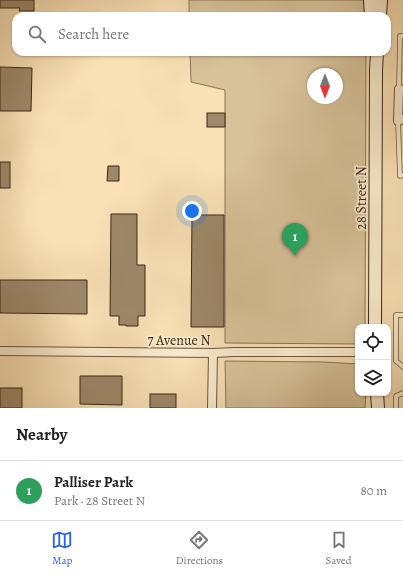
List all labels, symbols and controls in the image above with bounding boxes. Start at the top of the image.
search box [12,12,391,56]
icon: search [26,23,48,45]
text: Search here [58,24,129,44]
north arrow [307,68,343,104]
street label: 28 Street N [352,166,371,230]
your location [182,201,202,221]
pin: 1 [282,223,308,256]
map controls [355,324,391,396]
button: locate [355,324,391,360]
street label: 7 Avenue N [147,331,211,350]
button: layers [355,360,391,396]
text: Nearby [16,423,67,446]
text: Palliser Park [54,472,133,492]
text: 1 [27,482,31,499]
text: 80 m [360,482,387,499]
text: Park · 28 Street N [54,492,145,509]
tab: Map [51,529,73,568]
tab: Directions [176,529,223,568]
tab: Saved [326,529,352,568]

